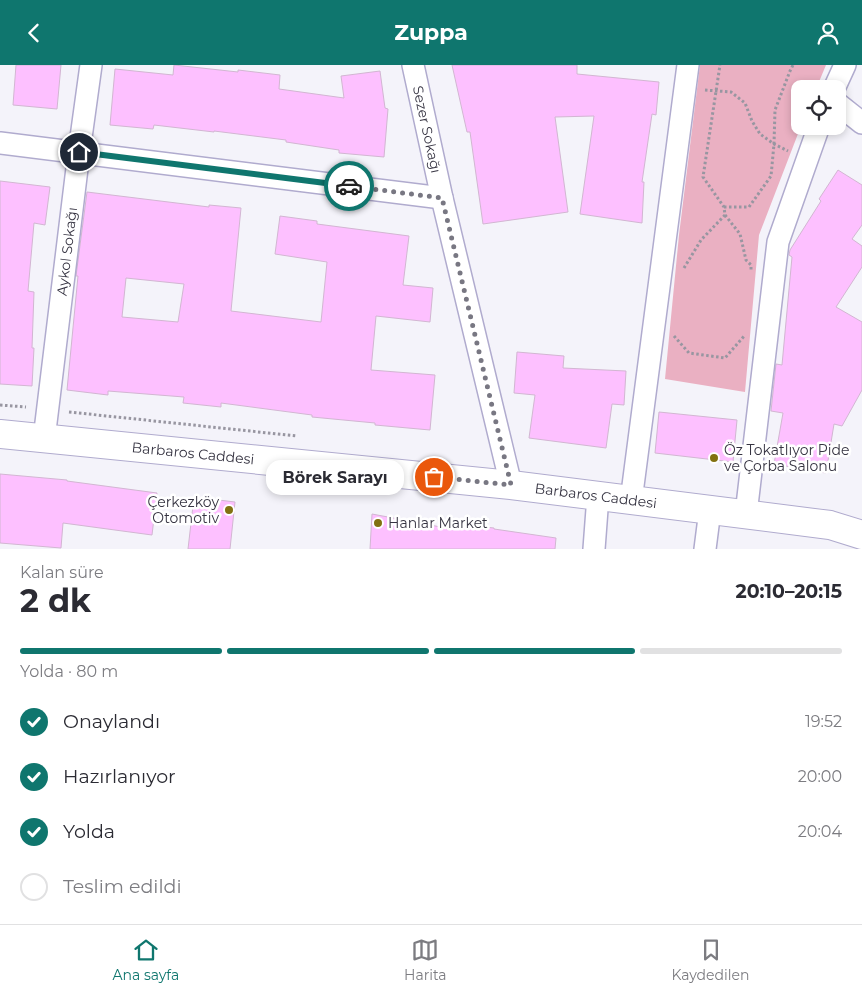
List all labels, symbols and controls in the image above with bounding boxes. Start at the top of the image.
icon: back [20,19,48,47]
text: Zuppa [394,19,468,46]
icon: person [814,19,842,47]
map controls [791,80,846,135]
button: locate [791,80,846,135]
street label: Sezer Sokağı [409,84,445,175]
pin [58,131,100,173]
icon: home [65,138,93,166]
courier [324,161,374,211]
icon: car [335,172,363,200]
street label: Aykol Sokağı [53,206,81,297]
street label: Barbaros Caddesi [131,438,255,468]
place label: Öz Tokatlıyor Pide ve Çorba Salonu [724,441,849,475]
marker: Öz Tokatlıyor Pide ve Çorba Salonu [708,452,720,464]
pin [413,456,455,498]
callout: Börek Sarayı [266,459,404,495]
icon: bag [420,463,448,491]
text: Börek Sarayı [282,468,388,487]
street label: Barbaros Caddesi [534,479,658,512]
place label: Çerkezköy Otomotiv [148,493,219,527]
marker: Çerkezköy Otomotiv [223,504,235,516]
place label: Hanlar Market [388,514,488,532]
marker: Hanlar Market [372,517,384,529]
text: Kalan süre [20,563,104,582]
text: 20:10–20:15 [735,580,842,603]
text: 2 dk [20,581,91,620]
text: Yolda · 80 m [20,662,118,681]
icon: check [20,708,48,736]
text: Onaylandı [63,710,160,733]
text: 19:52 [805,712,842,731]
icon: check [20,763,48,791]
text: Hazırlanıyor [63,765,176,788]
text: 20:00 [798,767,842,786]
icon: check [20,818,48,846]
text: Yolda [63,820,115,843]
text: 20:04 [798,822,842,841]
text: Teslim edildi [63,875,182,898]
tab: Ana sayfa [112,936,179,984]
tab: Harita [404,936,447,984]
tab: Kaydedilen [671,936,750,984]

